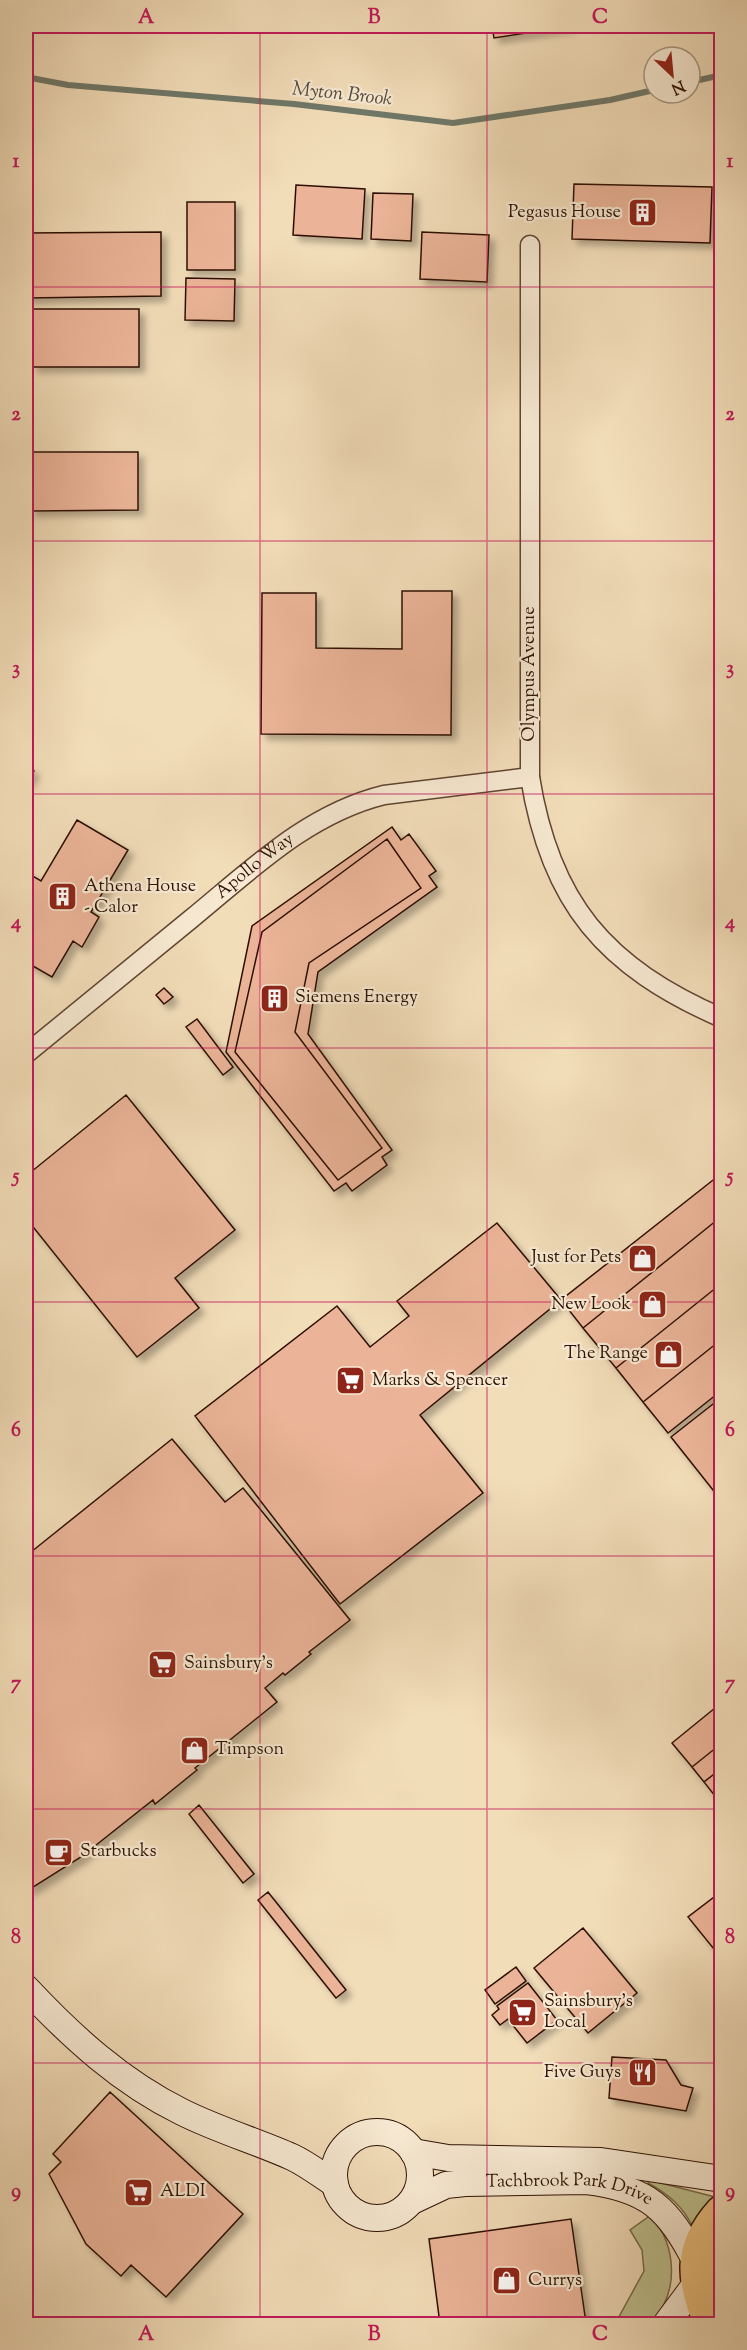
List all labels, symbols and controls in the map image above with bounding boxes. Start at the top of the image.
text: A [138,4,155,33]
text: B [368,4,381,33]
text: C [592,4,608,33]
north arrow [642,45,702,105]
text: N [666,73,688,99]
water label: Myton Brook [290,75,394,115]
text: 1 [13,148,20,177]
text: 1 [727,148,734,177]
building icon: Pegasus House [626,197,658,229]
place label: Pegasus House [508,200,621,226]
text: 2 [11,401,21,430]
text: 2 [725,401,735,430]
street label: Olympus Avenue [517,606,543,742]
text: 3 [12,655,20,684]
text: 3 [726,655,734,684]
street label: Apollo Way [210,827,300,906]
place label: Athena House - Calor [84,874,196,921]
building icon: Athena House - Calor [47,881,79,913]
text: 4 [10,909,21,938]
text: 4 [724,909,735,938]
building icon: Siemens Energy [258,982,290,1014]
place label: Siemens Energy [295,985,418,1011]
text: 5 [11,1163,20,1192]
text: 5 [725,1163,734,1192]
shop icon: Just for Pets [626,1242,658,1274]
place label: Just for Pets [530,1245,621,1271]
shop icon: New Look [636,1289,668,1321]
place label: New Look [551,1292,631,1318]
shop icon: The Range [653,1338,685,1370]
place label: The Range [564,1341,648,1367]
supermarket icon: Marks & Spencer [335,1365,367,1397]
place label: Marks & Spencer [372,1368,508,1394]
text: 6 [11,1417,21,1446]
text: 6 [725,1417,735,1446]
supermarket icon: Sainsbury's [147,1648,179,1680]
place label: Sainsbury's [184,1651,273,1677]
text: 7 [11,1670,22,1699]
text: 7 [725,1670,736,1699]
shop icon: Timpson [178,1734,210,1766]
place label: Timpson [215,1737,284,1763]
cafe icon: Starbucks [43,1836,75,1868]
place label: Starbucks [80,1839,157,1865]
text: 8 [11,1924,21,1953]
text: 8 [725,1924,735,1953]
place label: Sainsbury's Local [544,1989,633,2036]
supermarket icon: Sainsbury's Local [507,1996,539,2028]
restaurant icon: Five Guys [626,2057,658,2089]
place label: Five Guys [544,2060,621,2086]
street label: Tachbrook Park Drive [486,2168,658,2213]
supermarket icon: ALDI [123,2176,155,2208]
text: 9 [11,2178,21,2207]
text: 9 [725,2178,735,2207]
place label: ALDI [160,2179,206,2205]
shop icon: Currys [491,2265,523,2297]
place label: Currys [528,2268,582,2294]
text: A [138,2321,155,2350]
text: B [368,2321,381,2350]
text: C [592,2321,608,2350]

